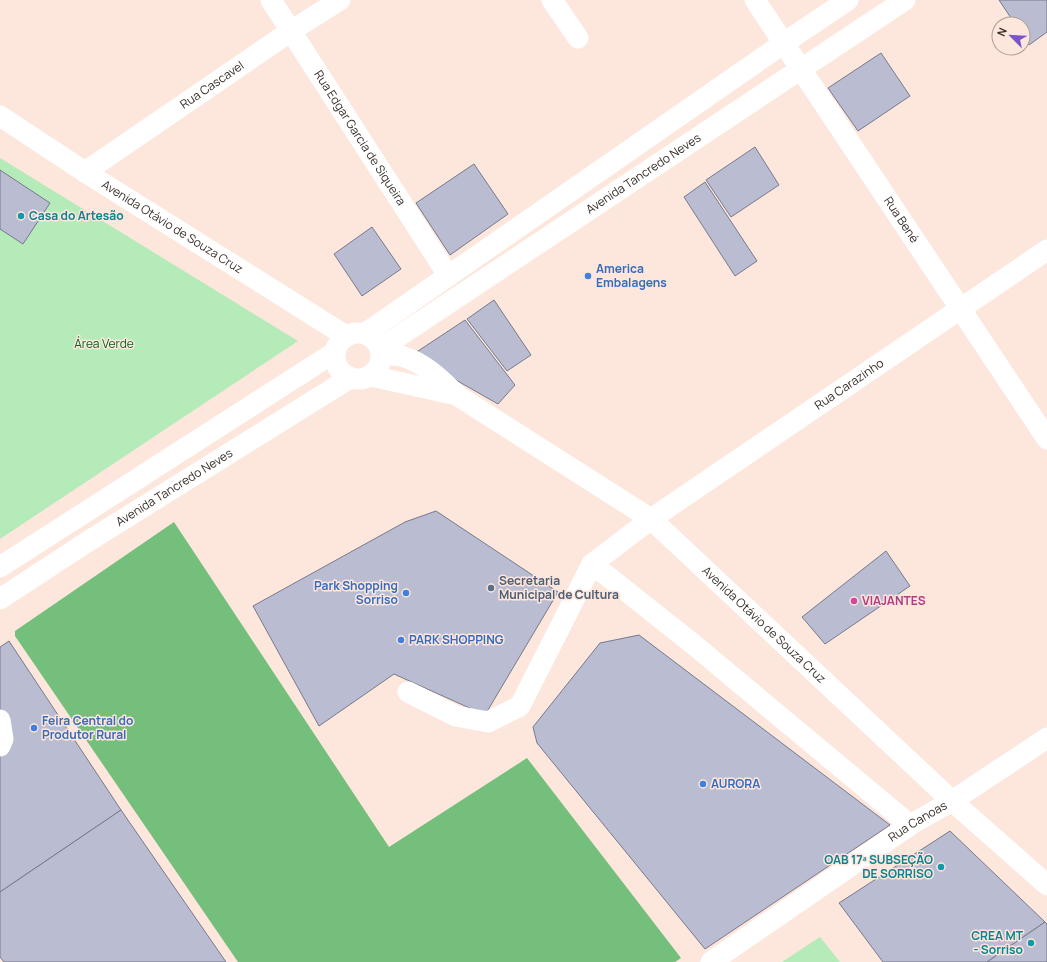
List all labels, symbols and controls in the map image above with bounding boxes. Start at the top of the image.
north arrow [991,16,1031,56]
text: N [993,25,1010,38]
street label: Rua Cascavel [176,57,247,113]
street label: Rua Edgar Garcia de Siqueira [310,67,410,209]
street label: Avenida Tancredo Neves [582,129,704,218]
street label: Avenida Otávio de Souza Cruz [99,176,247,277]
street label: Rua Bené [880,193,923,246]
place label: Casa do Artesão [29,207,124,224]
marker: Casa do Artesão [16,211,26,221]
place label: America Embalagens [596,260,667,291]
marker: America Embalagens [583,271,593,281]
park label: Área Verde [74,335,134,352]
street label: Rua Carazinho [811,354,887,414]
street label: Avenida Tancredo Neves [112,444,236,530]
street label: Avenida Otávio de Souza Cruz [699,562,830,687]
place label: Secretaria Municipal de Cultura [499,572,619,603]
place label: Park Shopping Sorriso [314,577,398,608]
marker: Secretaria Municipal de Cultura [486,583,496,593]
marker: Park Shopping Sorriso [401,588,411,598]
place label: VIAJANTES [862,592,926,609]
marker: VIAJANTES [849,596,859,606]
place label: PARK SHOPPING [409,631,504,648]
marker: PARK SHOPPING [396,635,406,645]
place label: Feira Central do Produtor Rural [42,712,133,743]
marker: Feira Central do Produtor Rural [29,723,39,733]
place label: AURORA [711,775,760,792]
marker: AURORA [698,779,708,789]
street label: Rua Canoas [885,797,950,846]
place label: OAB 17ª SUBSEÇÃO DE SORRISO [824,851,933,882]
marker: OAB 17ª SUBSEÇÃO DE SORRISO [936,862,946,872]
place label: CREA MT - Sorriso [971,927,1024,958]
marker: CREA MT - Sorriso [1026,938,1036,948]

